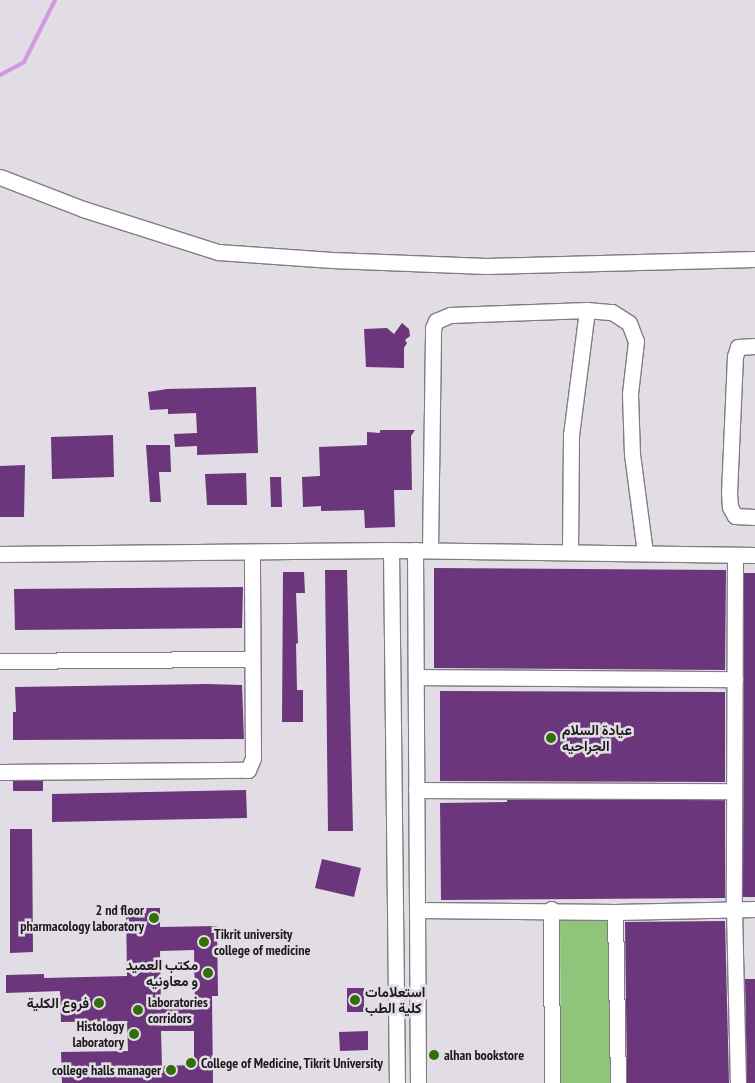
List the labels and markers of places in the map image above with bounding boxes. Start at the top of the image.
place label: عيادة السلام الجراحيه [562,722,632,754]
marker: عيادة السلام الجراحيه [544,731,558,745]
place label: 2 nd floor pharmacology laboratory [20,902,144,934]
marker: 2 nd floor pharmacology laboratory [148,912,160,924]
place label: Tikrit university college of medicine [214,926,310,959]
marker: Tikrit university college of medicine [198,936,210,948]
place label: مكتب العميد و معاونيه [126,957,198,990]
marker: مكتب العميد و معاونيه [202,967,214,979]
place label: استعلامات كلية الطب [365,984,425,1016]
place label: laboratories corridors [148,994,208,1026]
marker: استعلامات كلية الطب [349,994,361,1006]
place label: فروع الكلية [27,995,89,1011]
marker: فروع الكلية [93,997,105,1009]
marker: laboratories corridors [132,1004,144,1016]
place label: Histology laboratory [72,1018,124,1050]
marker: Histology laboratory [128,1028,140,1040]
place label: alhan bookstore [444,1047,524,1063]
marker: alhan bookstore [428,1049,440,1061]
place label: College of Medicine, Tikrit University [201,1055,384,1071]
marker: College of Medicine, Tikrit University [185,1057,197,1069]
place label: college halls manager [52,1062,161,1078]
marker: college halls manager [165,1064,177,1076]

